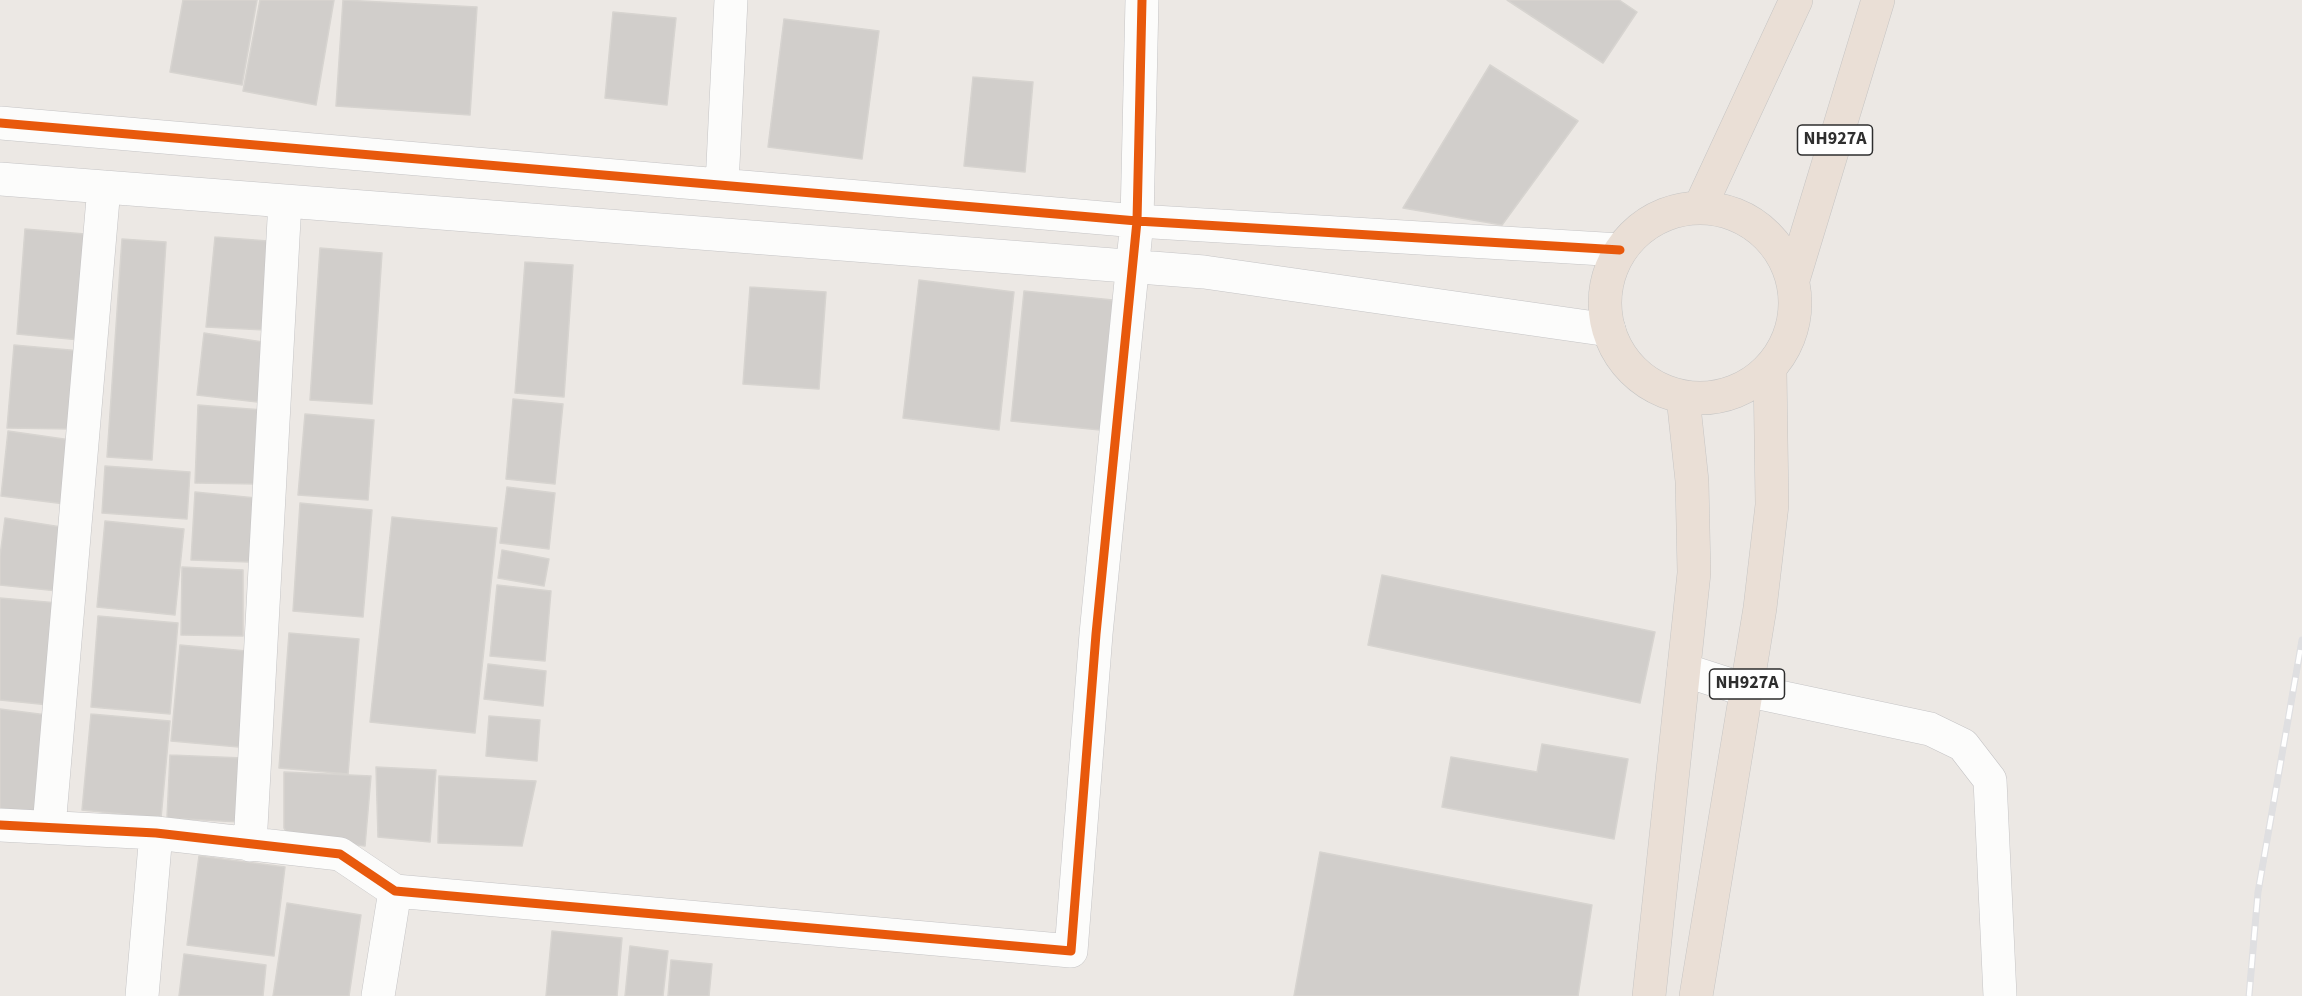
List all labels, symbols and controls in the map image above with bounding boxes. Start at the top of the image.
road number: NH927A [1798,125,1872,155]
road number: NH927A [1710,669,1784,699]

